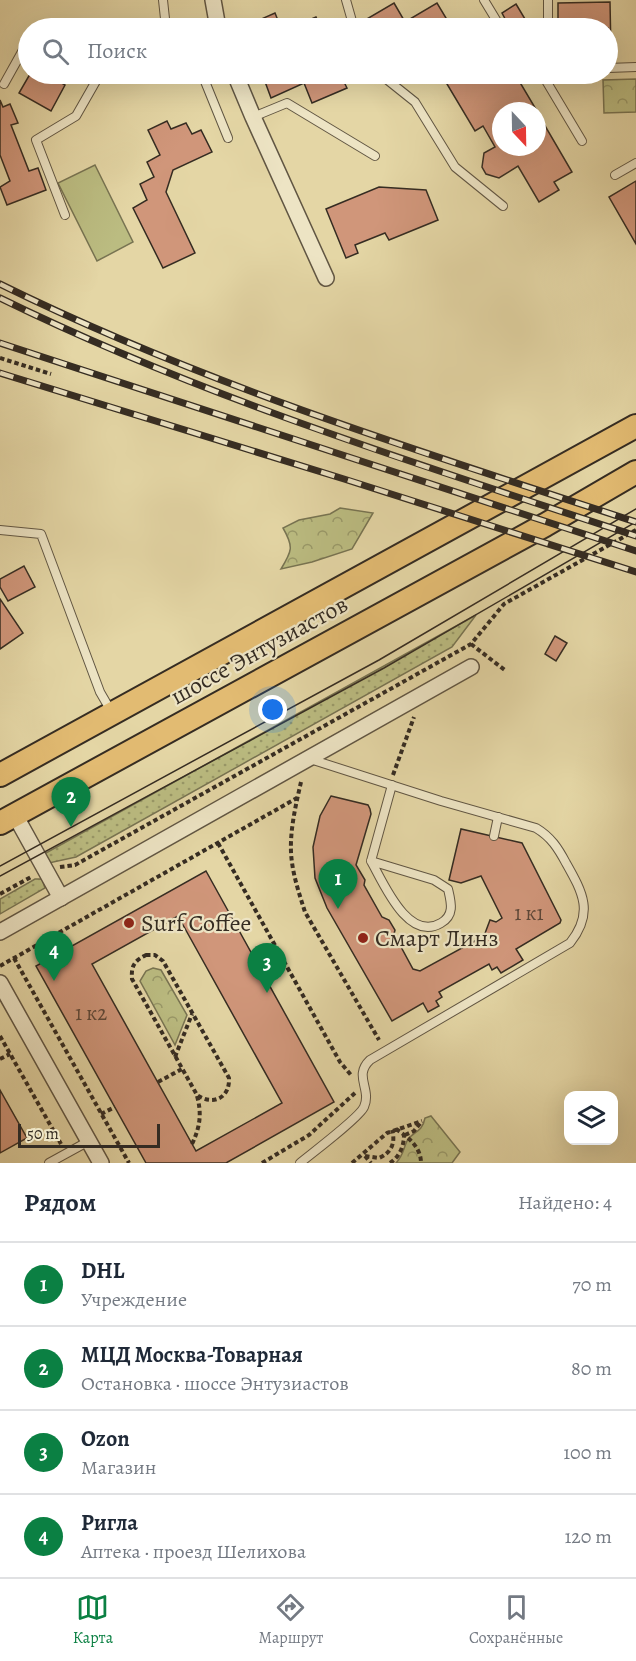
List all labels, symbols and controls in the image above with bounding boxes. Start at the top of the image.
search box [18,18,618,84]
icon: search [39,35,72,68]
text: Поиск [87,36,147,66]
north arrow [492,102,546,156]
street label: шоссе Энтузиастов [165,588,353,712]
your location [258,695,287,724]
pin: 2 [52,778,90,827]
pin: 1 [318,860,358,909]
house number: 1 к1 [514,899,544,927]
place label: Surf Coffee [141,907,251,939]
marker: Surf Coffee [122,916,136,930]
place label: Смарт Линз [375,922,498,954]
marker: Смарт Линз [356,931,370,945]
pin: 4 [34,932,74,981]
pin: 3 [248,944,286,993]
house number: 1 к2 [75,999,107,1027]
map controls [564,1091,618,1145]
button: layers [564,1091,618,1145]
scale bar [18,1121,160,1148]
text: 50 m [27,1123,59,1145]
text: Рядом [24,1185,96,1220]
text: Найдено: 4 [518,1189,612,1216]
text: DHL [81,1256,124,1286]
text: 1 [40,1271,47,1298]
text: 70 m [572,1271,612,1298]
text: Учреждение [81,1286,187,1313]
text: МЦД Москва-Товарная [81,1340,303,1370]
text: 2 [39,1355,48,1382]
text: 80 m [571,1355,612,1382]
text: Остановка · шоссе Энтузиастов [81,1370,349,1397]
text: Ozon [81,1424,130,1454]
text: 3 [39,1439,48,1466]
text: 100 m [563,1439,612,1466]
text: Магазин [81,1454,156,1481]
text: Ригла [81,1508,138,1538]
text: 4 [39,1523,48,1550]
text: 120 m [564,1523,612,1550]
text: Аптека · проезд Шелихова [81,1538,306,1565]
tab: Карта [73,1591,113,1649]
tab: Маршрут [259,1591,323,1649]
tab: Сохранённые [469,1591,563,1649]

